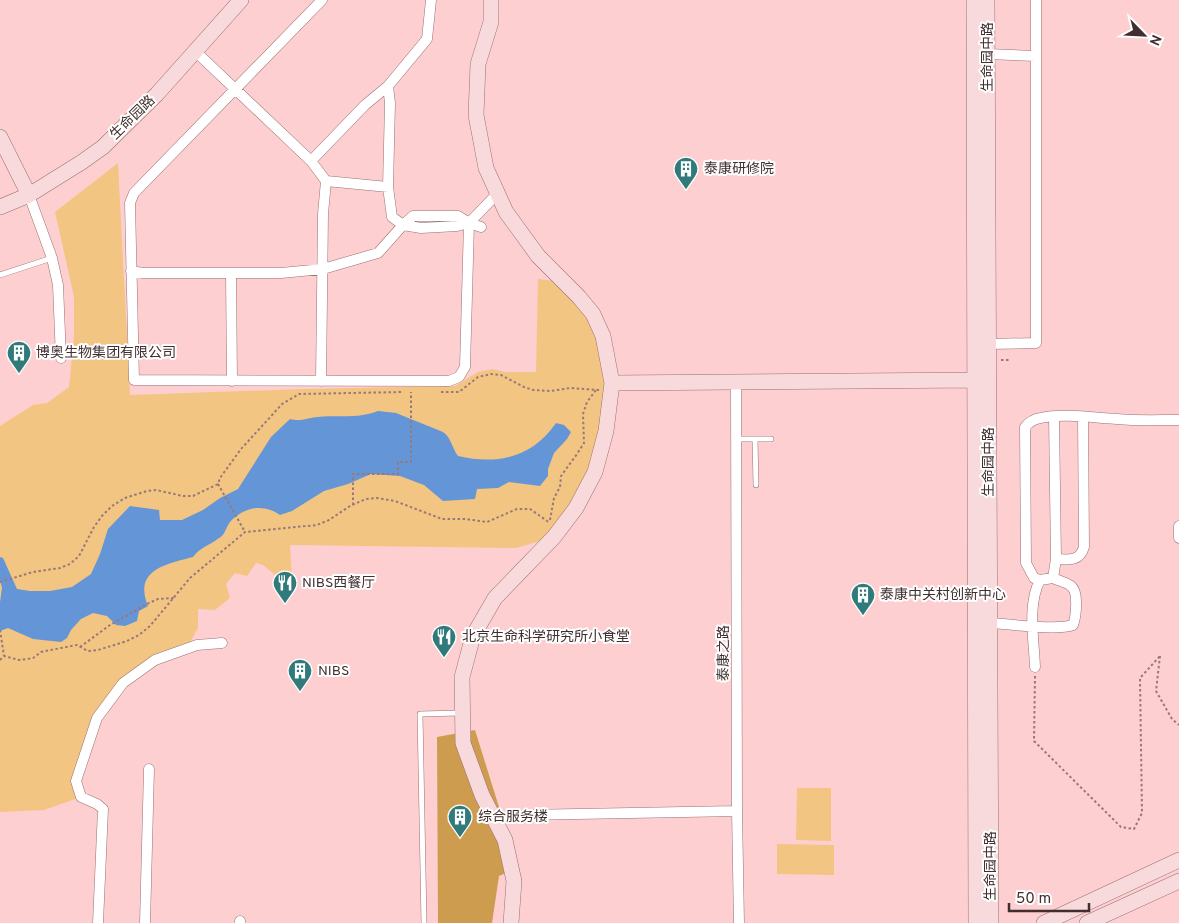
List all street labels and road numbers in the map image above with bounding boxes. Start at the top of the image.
street label: 生命园中路 [980,22,997,92]
street label: 生命园路 [107,92,159,144]
street label: 生命园中路 [981,427,998,497]
street label: 泰康之路 [716,625,733,681]
street label: 生命园中路 [983,831,1000,901]

